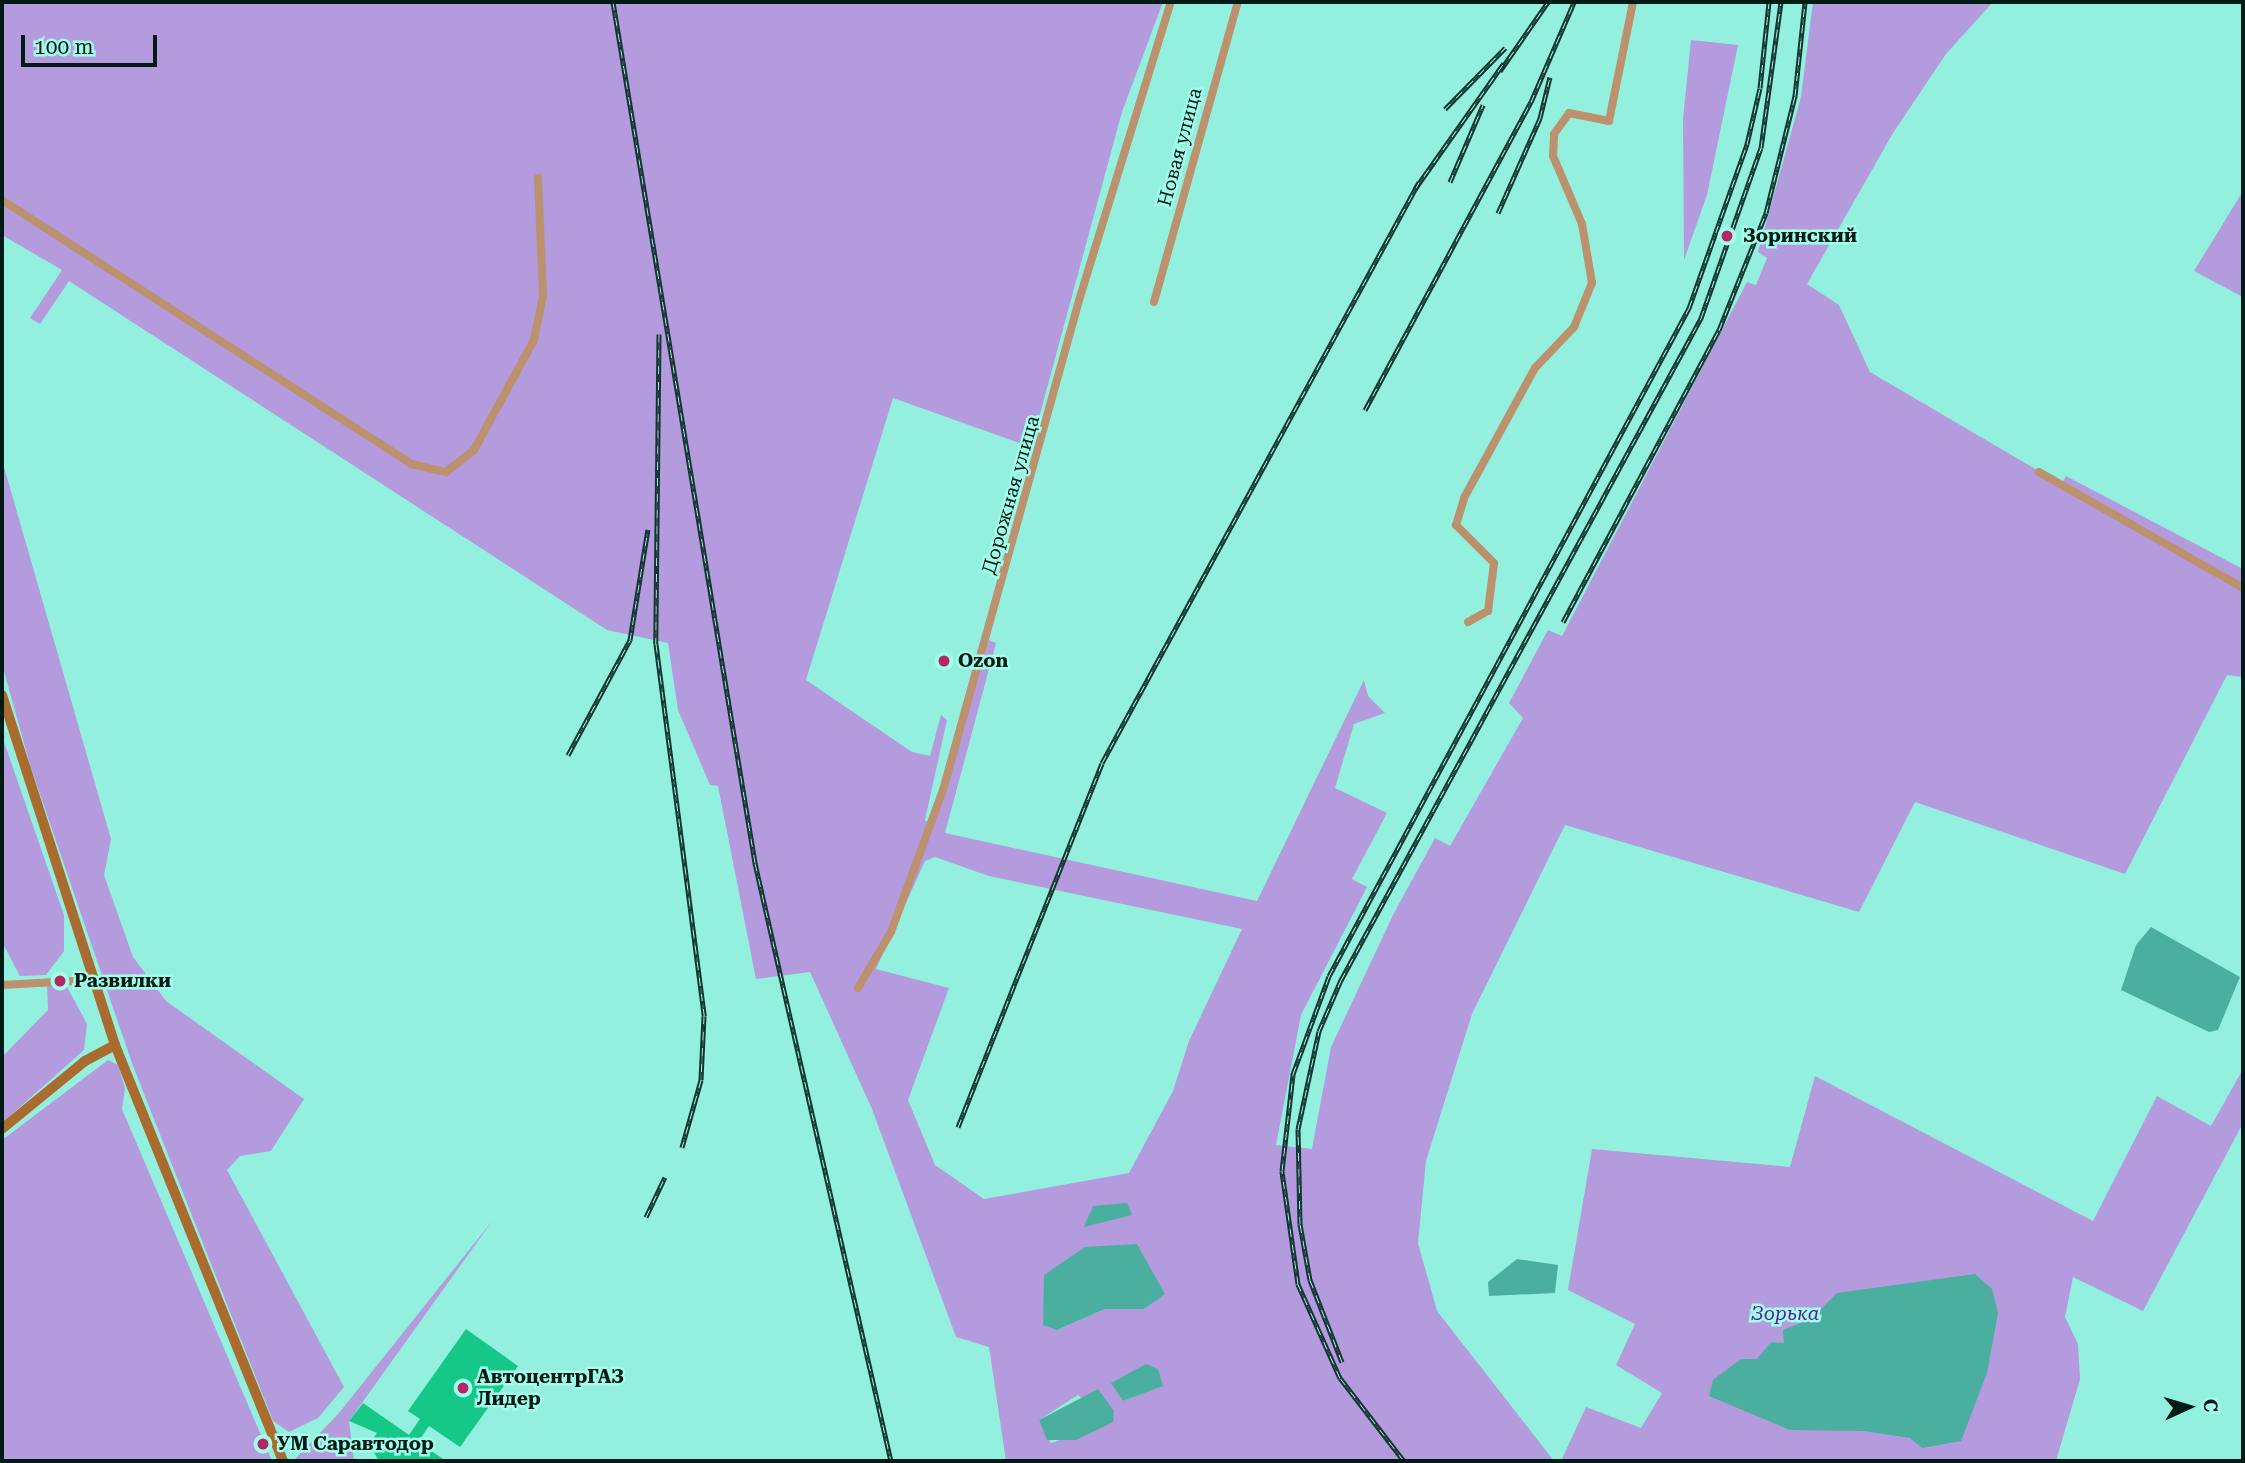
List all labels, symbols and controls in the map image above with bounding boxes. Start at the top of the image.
scale bar [24,21,161,65]
text: 100 m [34,35,94,59]
street label: Новая улица [1153,85,1207,209]
place label: Зоринский [1743,225,1857,247]
marker: Зоринский [1717,226,1737,246]
street label: Дорожная улица [977,413,1045,577]
place label: Ozon [958,650,1008,672]
marker: Ozon [936,653,952,669]
place label: Развилки [74,970,171,992]
marker: Развилки [52,973,68,989]
park label: Зорька [1751,1303,1819,1325]
place label: АвтоцентрГАЗ Лидер [477,1366,624,1410]
north arrow [2154,1372,2224,1442]
marker: АвтоцентрГАЗ Лидер [455,1380,471,1396]
text: С [2199,1398,2222,1413]
place label: УМ Саравтодор [277,1433,434,1455]
marker: УМ Саравтодор [255,1436,271,1452]

